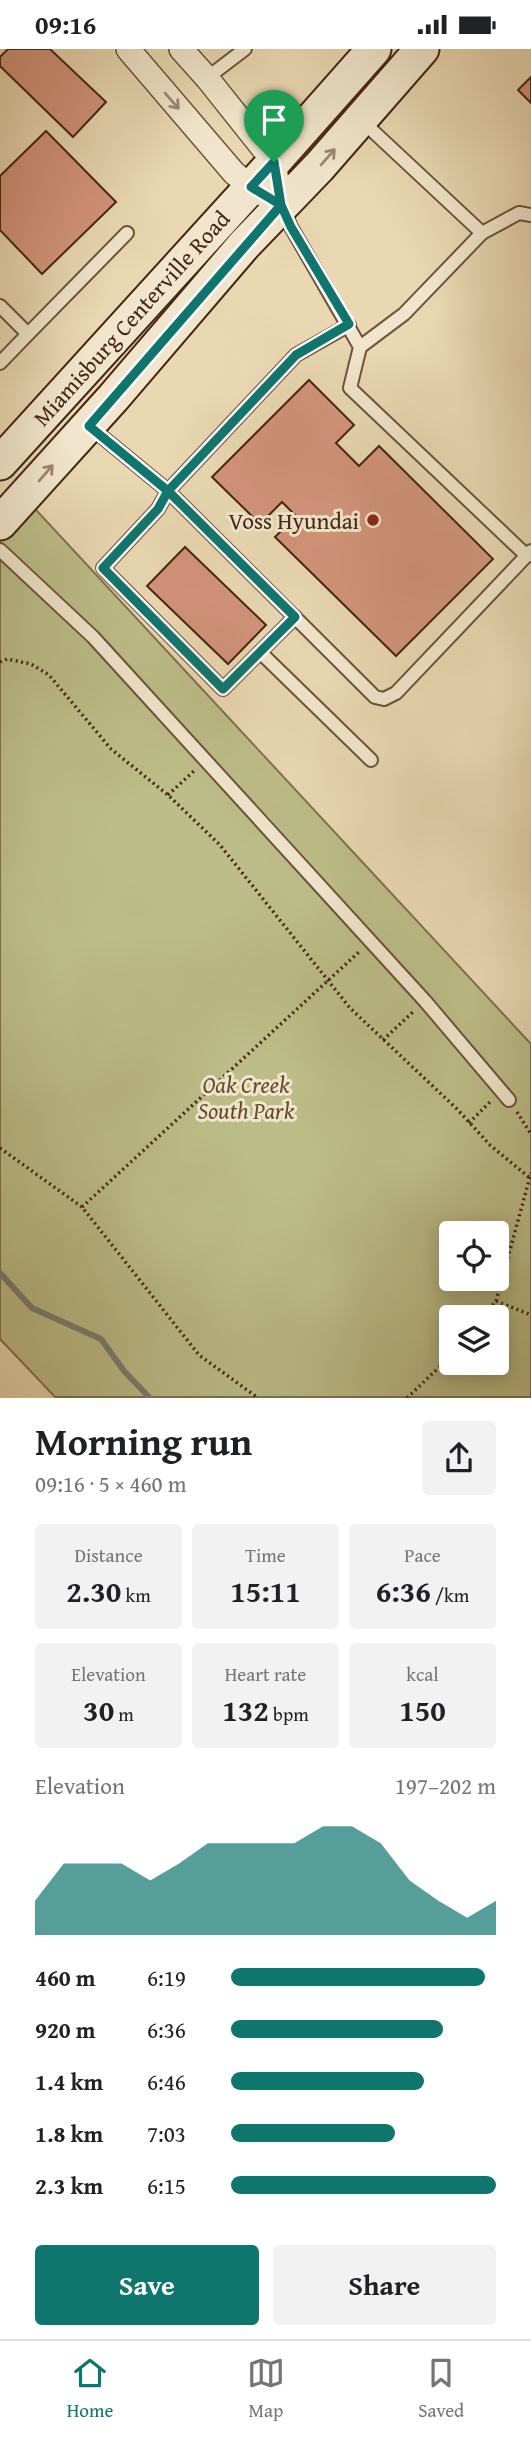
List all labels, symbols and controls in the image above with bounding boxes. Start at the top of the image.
text: 09:16 [35,5,96,44]
pin [244,90,304,162]
one-way arrow [164,92,180,110]
icon: arrive [255,101,293,139]
one-way arrow [320,148,336,166]
street label: Miamisburg Centerville Road [25,202,238,433]
one-way arrow [38,465,54,483]
place label: Voss Hyundai [229,504,359,537]
marker: Voss Hyundai [365,512,381,528]
park label: Oak Creek South Park [198,1068,295,1127]
map controls [439,1221,509,1375]
button: locate [439,1221,509,1291]
button: layers [439,1305,509,1375]
text: Morning run [35,1413,252,1469]
button: share [422,1421,496,1495]
text: 09:16 · 5 × 460 m [35,1467,187,1500]
text: Distance [74,1541,143,1569]
text: Time [245,1541,286,1569]
text: Pace [404,1541,441,1569]
text: 2.30 [66,1569,121,1613]
text: 15:11 [230,1569,301,1613]
text: 6:36 [376,1569,431,1613]
text: km [121,1581,151,1609]
text: /km [431,1581,469,1609]
text: Elevation [71,1660,146,1688]
text: Heart rate [225,1660,306,1688]
text: kcal [406,1660,439,1688]
text: 30 [83,1688,114,1732]
text: 132 [222,1688,269,1732]
text: 150 [399,1688,446,1732]
text: m [114,1700,134,1728]
text: bpm [269,1700,309,1728]
text: Elevation [35,1769,125,1802]
text: 197–202 m [395,1769,496,1802]
text: 460 m [35,1961,96,1994]
text: 6:19 [147,1961,186,1994]
text: 920 m [35,2013,96,2046]
text: 6:36 [147,2013,186,2046]
text: 1.4 km [35,2065,103,2098]
text: 6:46 [147,2065,186,2098]
text: 1.8 km [35,2117,103,2150]
text: 7:03 [147,2117,186,2150]
text: 2.3 km [35,2169,103,2202]
text: 6:15 [147,2169,186,2202]
button: Save [35,2245,259,2325]
button: Share [273,2245,496,2325]
tab: Home [67,2354,113,2424]
tab: Map [247,2354,285,2424]
tab: Saved [418,2354,464,2424]

